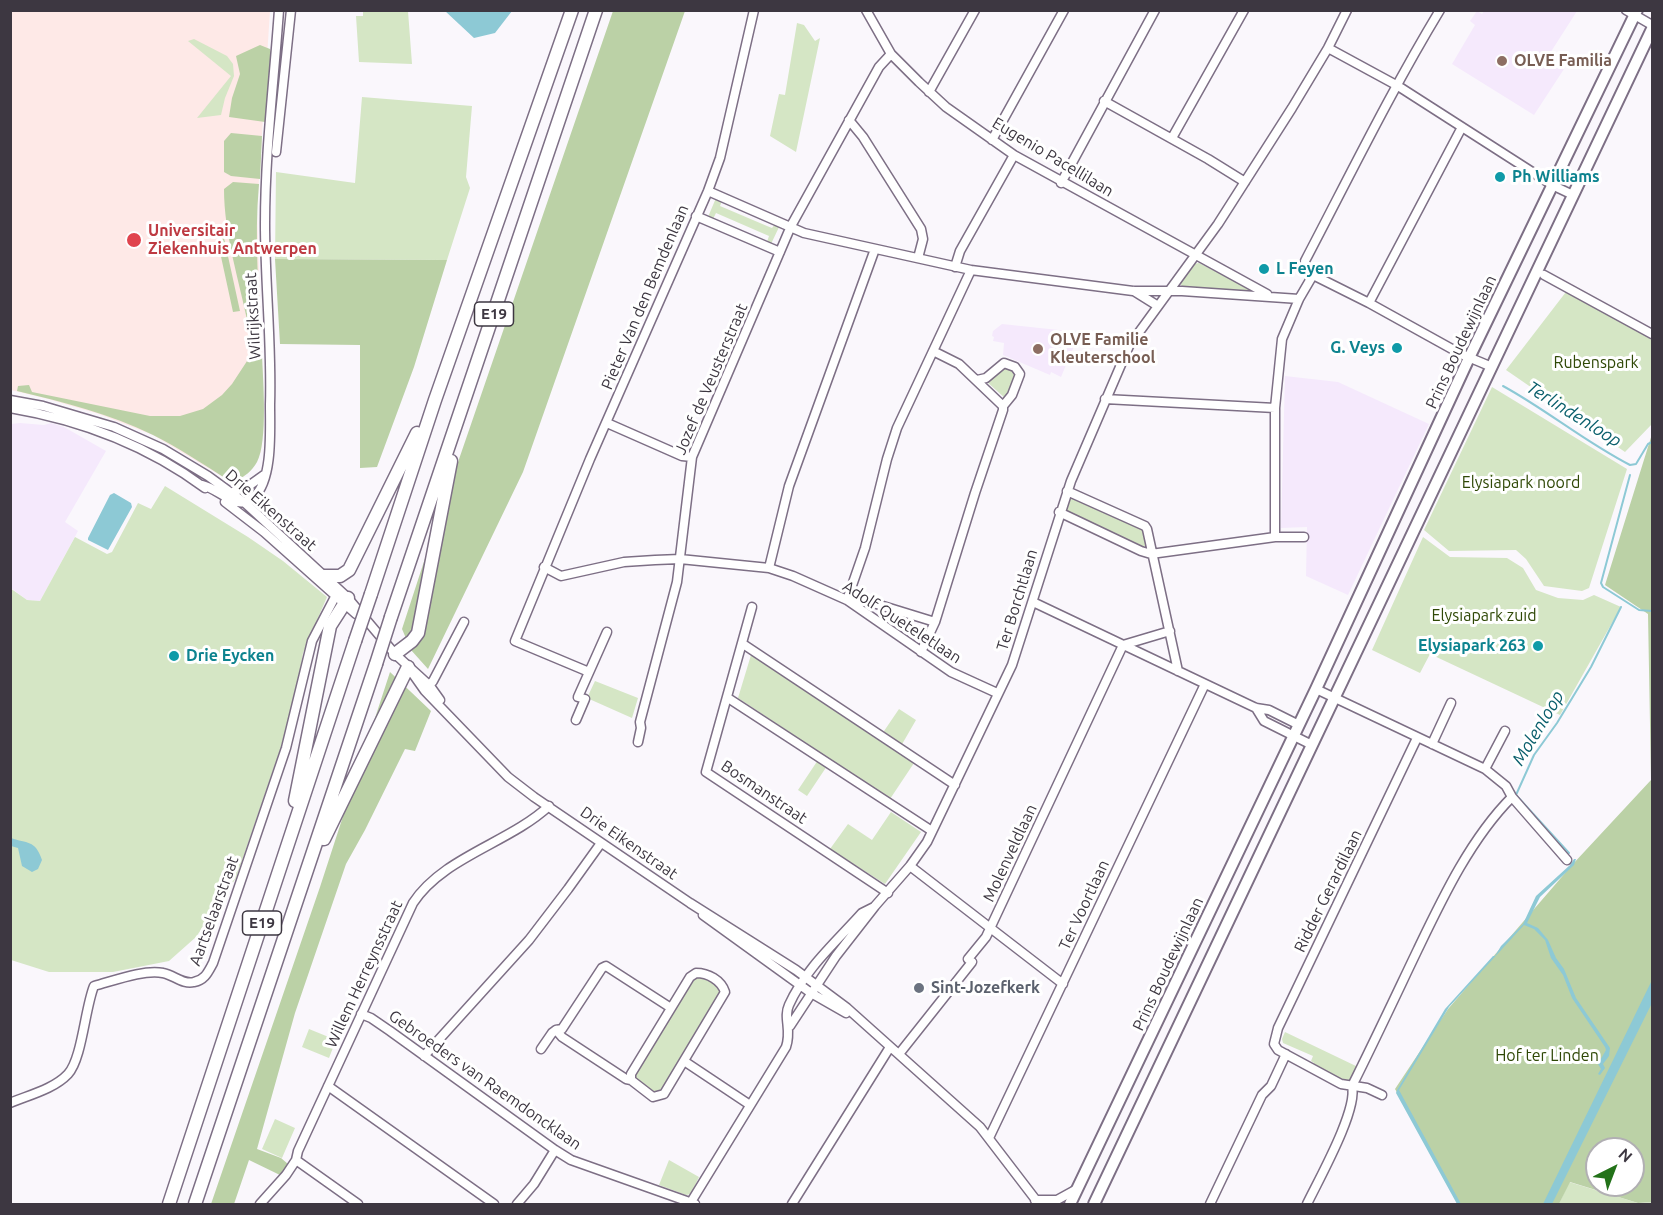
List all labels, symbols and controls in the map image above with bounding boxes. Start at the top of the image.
place label: OLVE Familia [1514,51,1612,71]
marker: OLVE Familia [1495,54,1509,68]
street label: Eugenio Pacellilaan [989,113,1117,201]
place label: Ph Williams [1512,167,1600,187]
marker: Ph Williams [1493,170,1507,184]
street label: Pieter Van den Bemdenlaan [597,202,693,392]
place label: Universitair Ziekenhuis Antwerpen [148,221,317,259]
marker: Universitair Ziekenhuis Antwerpen [125,231,143,249]
place label: L Feyen [1276,259,1334,279]
marker: L Feyen [1257,262,1271,276]
street label: Wilrijkstraat [241,272,265,360]
street label: Prins Boudewijnlaan [1422,272,1500,412]
street label: Jozef de Veusterstraat [670,300,752,458]
road number: E19 [474,302,514,326]
place label: OLVE Familie Kleuterschool [1050,330,1155,368]
place label: G. Veys [1330,338,1385,358]
marker: G. Veys [1390,341,1404,355]
marker: OLVE Familie Kleuterschool [1031,342,1045,356]
park label: Rubenspark [1553,353,1639,373]
water label: Terlindenloop [1523,376,1625,452]
street label: Drie Eikenstraat [222,465,320,555]
park label: Elysiapark noord [1462,473,1580,493]
street label: Ter Borchtlaan [992,547,1042,653]
street label: Adolf Queteletlaan [839,576,965,668]
park label: Elysiapark zuid [1431,606,1537,626]
place label: Elysiapark 263 [1418,636,1526,656]
marker: Elysiapark 263 [1531,639,1545,653]
place label: Drie Eycken [186,646,274,666]
marker: Drie Eycken [167,649,181,663]
water label: Molenloop [1507,687,1569,769]
street label: Bosmanstraat [717,756,811,828]
street label: Molenveldlaan [979,801,1041,905]
street label: Drie Eikenstraat [577,802,681,884]
street label: Ridder Gerardilaan [1290,827,1366,955]
street label: Aartselaarstraat [185,853,243,969]
street label: Ter Voortlaan [1055,857,1113,953]
street label: Prins Boudewijnlaan [1129,894,1207,1034]
street label: Willem Herreynsstraat [321,897,407,1051]
road number: E19 [242,911,282,935]
place label: Sint-Jozefkerk [931,978,1040,998]
marker: Sint-Jozefkerk [912,981,926,995]
street label: Gebroeders van Raemdoncklaan [385,1006,585,1154]
park label: Hof ter Linden [1495,1046,1599,1066]
north arrow [1585,1137,1645,1197]
text: N [1615,1144,1636,1166]

